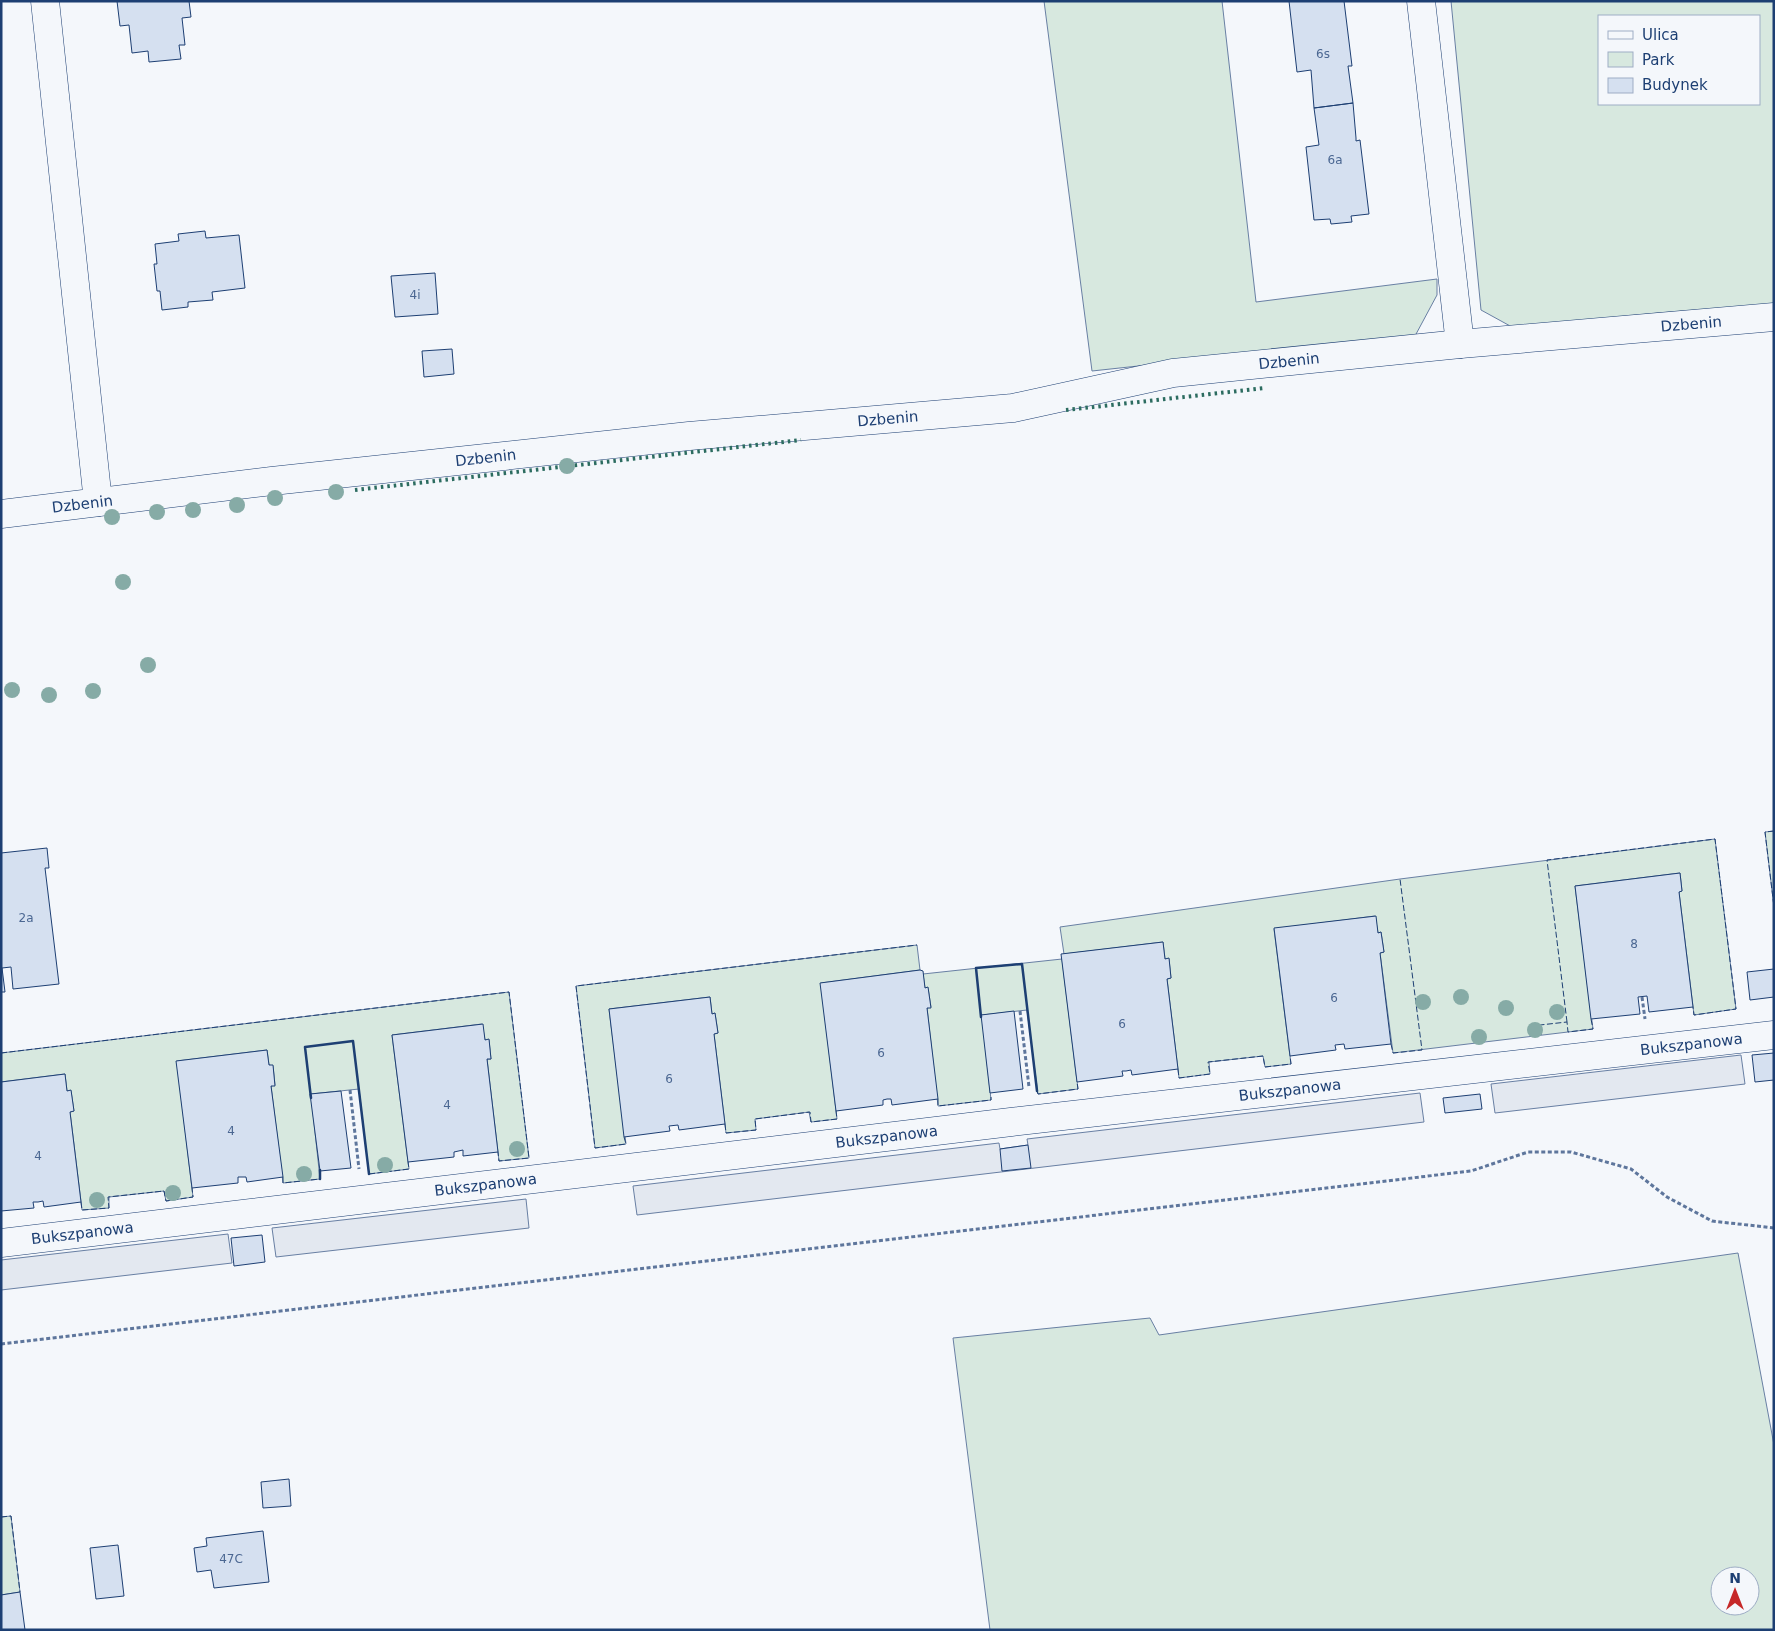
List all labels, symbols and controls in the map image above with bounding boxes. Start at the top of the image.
legend [1598,15,1760,105]
text: Ulica [1642,26,1679,44]
house number: 6s [1316,47,1330,61]
text: Park [1642,51,1675,69]
text: Budynek [1642,76,1708,94]
house number: 6a [1328,153,1343,167]
house number: 4i [410,288,420,302]
street label: Dzbenin [1660,313,1723,336]
street label: Dzbenin [1258,349,1320,373]
street label: Dzbenin [856,407,919,430]
street label: Dzbenin [454,446,517,470]
street label: Dzbenin [51,491,114,517]
house number: 2a [19,911,34,925]
house number: 8 [1630,937,1638,951]
house number: 6 [1330,991,1338,1005]
house number: 6 [1118,1017,1126,1031]
street label: Bukszpanowa [1639,1030,1744,1059]
house number: 6 [877,1046,885,1060]
house number: 6 [665,1072,673,1086]
street label: Bukszpanowa [1238,1075,1342,1105]
house number: 4 [443,1098,451,1112]
street label: Bukszpanowa [834,1122,939,1152]
house number: 4 [227,1124,235,1138]
house number: 4 [34,1149,42,1163]
street label: Bukszpanowa [433,1170,538,1200]
street label: Bukszpanowa [30,1218,135,1248]
house number: 47C [219,1552,243,1566]
north arrow [1710,1566,1760,1616]
text: N [1729,1570,1741,1586]

